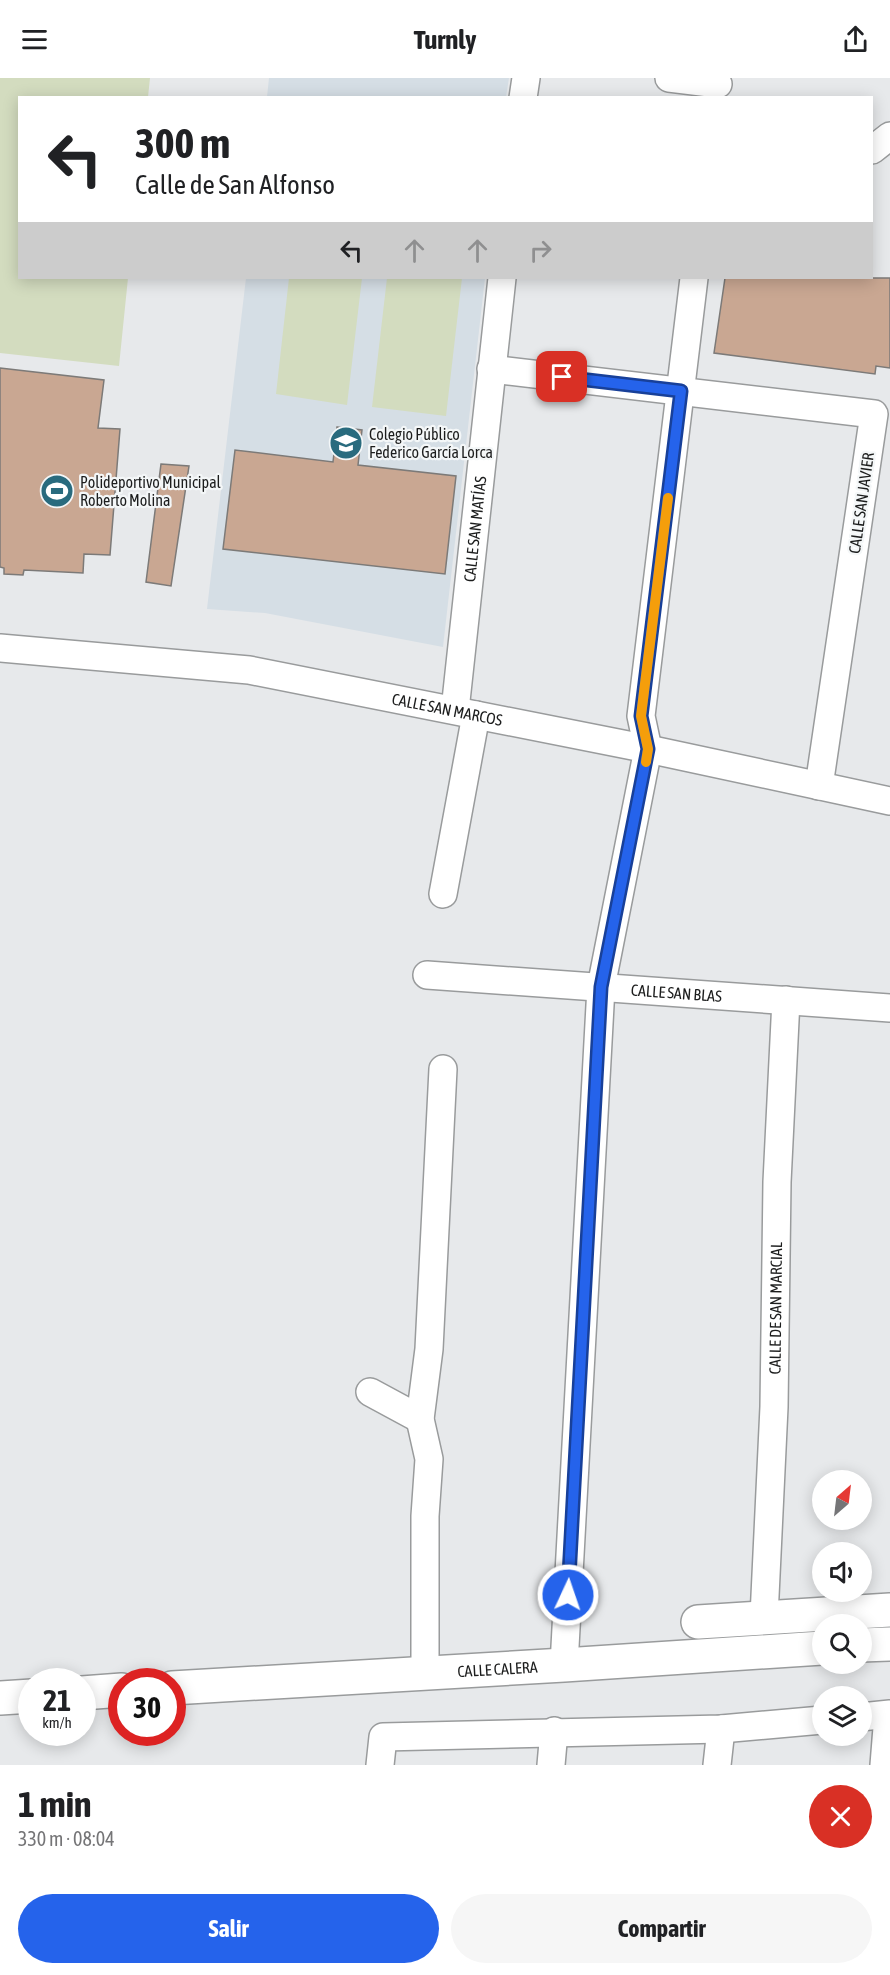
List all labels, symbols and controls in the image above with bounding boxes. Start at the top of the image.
icon: menu [18,23,51,56]
icon: share [839,23,872,56]
text: Turnly [414,24,476,55]
text: 300 m [135,119,230,167]
icon: left [36,120,114,198]
text: Calle de San Alfonso [135,169,335,200]
icon: left [335,234,368,267]
icon: ahead [398,234,431,267]
icon: ahead [461,234,494,267]
icon: right [524,234,557,267]
pin [536,351,587,402]
icon: arrive [545,360,578,393]
school or university icon: Colegio Público Federico García Lorca [328,425,364,461]
place label: Colegio Público Federico García Lorca [369,425,493,461]
street label: CALLE SAN JAVIER [845,451,877,555]
sports icon: Polideportivo Municipal Roberto Molina [39,473,75,509]
place label: Polideportivo Municipal Roberto Molina [80,473,222,509]
street label: CALLE SAN MATÍAS [460,475,489,583]
street label: CALLE SAN MARCOS [390,690,504,729]
street label: CALLE SAN BLAS [630,981,723,1005]
street label: CALLE DE SAN MARCIAL [765,1241,785,1375]
north arrow [812,1470,872,1530]
map controls [812,1470,872,1746]
button: sound [812,1542,872,1602]
position arrow [536,1563,600,1627]
button: search [812,1614,872,1674]
street label: CALLE CALERA [457,1658,538,1680]
speed limit sign: 30 [108,1668,186,1746]
text: 21 [43,1683,71,1717]
button: layers [812,1686,872,1746]
text: km/h [42,1714,72,1731]
text: 1 min [18,1783,92,1825]
button: close [809,1785,872,1848]
text: 330 m · 08:04 [18,1827,115,1850]
button: Salir [18,1894,439,1963]
button: Compartir [451,1894,872,1963]

